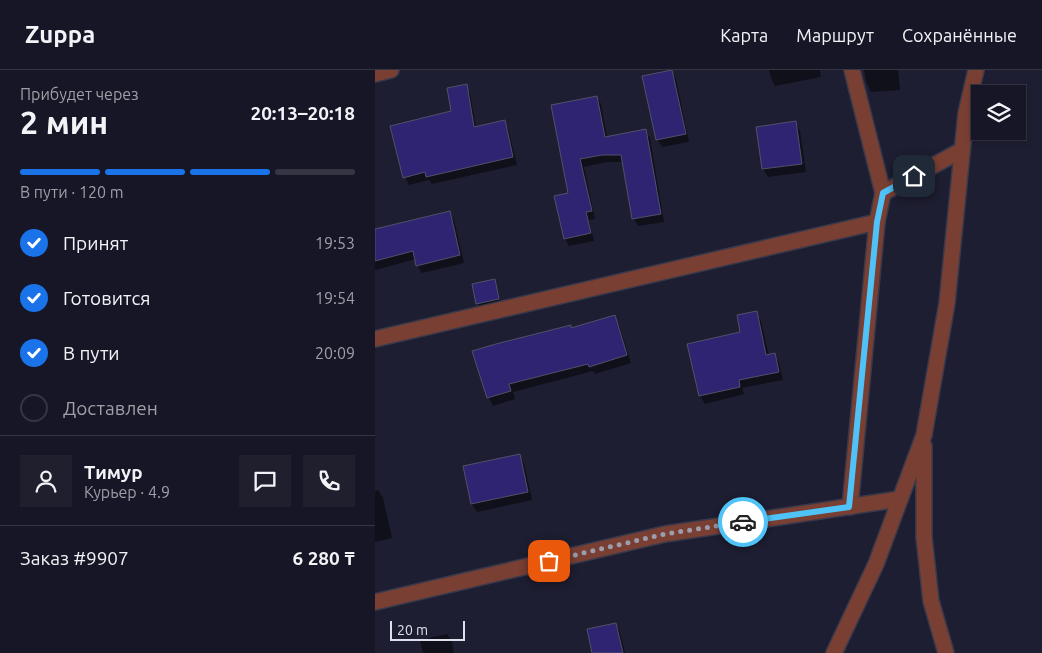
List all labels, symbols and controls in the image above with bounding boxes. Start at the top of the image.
text: Zuppa [25,21,95,48]
text: Карта [720,25,768,45]
text: Маршрут [796,25,874,45]
text: Сохранённые [902,25,1017,45]
text: Прибудет через [20,85,139,103]
map controls [971,85,1026,140]
button: layers [971,85,1026,140]
text: 20:13–20:18 [250,102,355,124]
text: 2 мин [20,104,108,140]
pin [893,155,935,197]
icon: home [900,162,928,190]
text: В пути · 120 m [20,183,123,201]
icon: check [20,229,48,257]
text: Принят [63,232,128,254]
text: 19:53 [315,234,355,252]
icon: check [20,284,48,312]
text: Готовится [63,287,150,309]
text: 19:54 [315,289,355,307]
icon: check [20,339,48,367]
text: В пути [63,342,120,364]
text: 20:09 [315,344,355,362]
text: Доставлен [63,397,158,419]
button: person [20,455,72,507]
button: chat [239,455,291,507]
button: phone [303,455,355,507]
text: Тимур [84,461,143,483]
text: Курьер · 4.9 [84,483,170,501]
courier [718,497,768,547]
icon: car [729,508,757,536]
pin [528,540,570,582]
text: Заказ #9907 [20,547,129,569]
text: 6 280 ₸ [292,547,355,569]
icon: bag [535,547,563,575]
scale bar [390,618,465,641]
text: 20 m [397,622,428,638]

